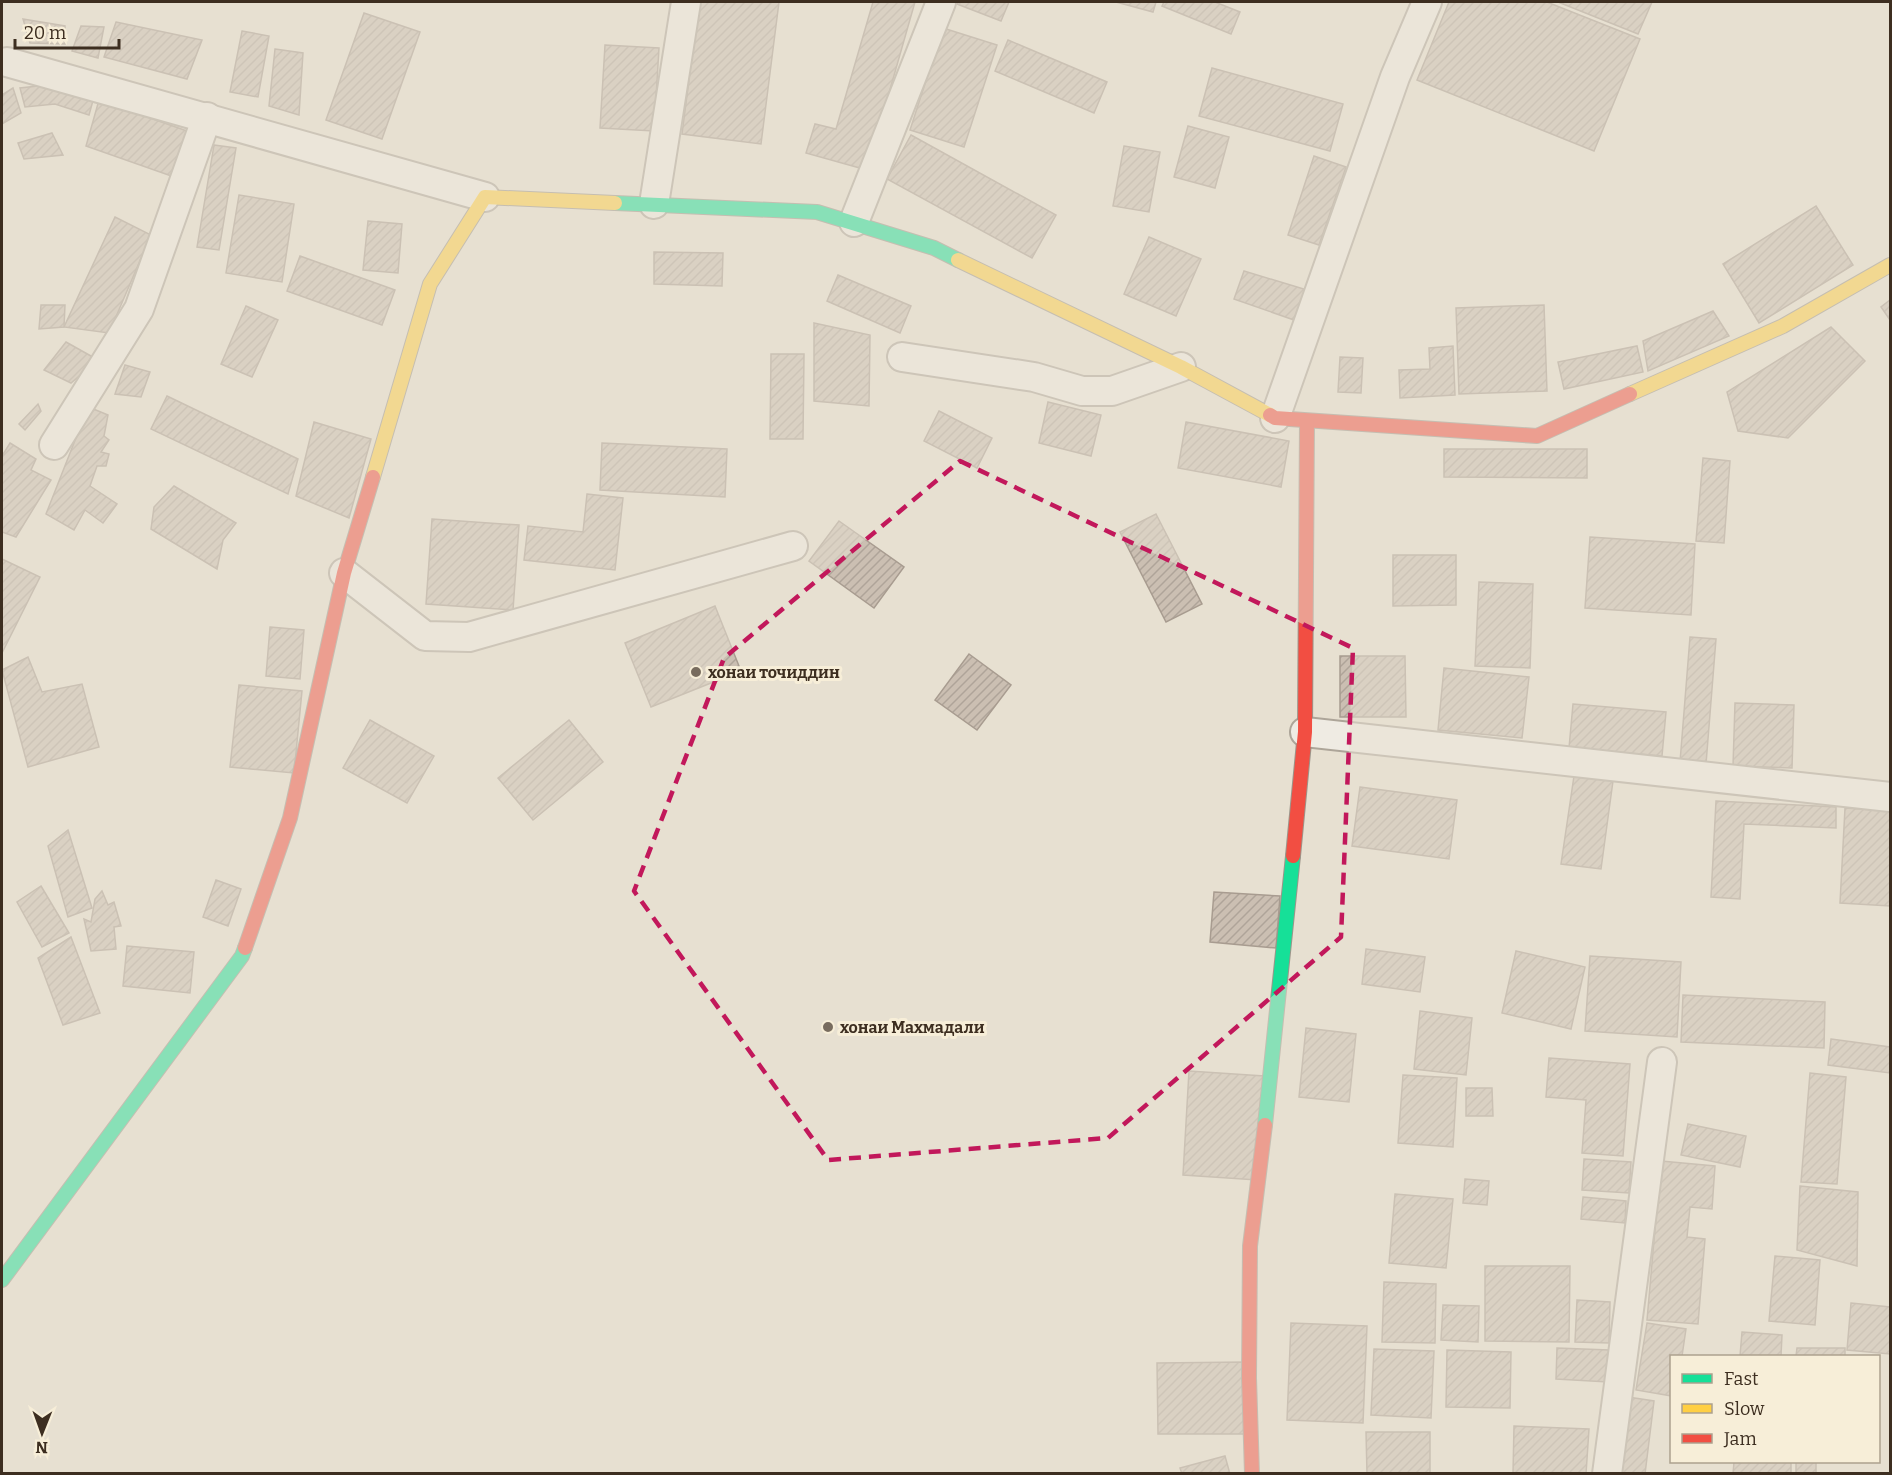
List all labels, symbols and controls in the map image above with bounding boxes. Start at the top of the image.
scale bar [15,12,118,50]
text: 20 m [24,22,66,44]
place label: хонаи точиддин [708,663,840,682]
marker: хонаи точиддин [689,665,703,679]
place label: хонаи Махмадали [840,1018,985,1037]
marker: хонаи Махмадали [821,1020,835,1034]
legend [1670,1355,1880,1463]
text: Fast [1724,1368,1759,1390]
text: Slow [1724,1398,1765,1420]
north arrow [12,1403,72,1463]
text: Jam [1723,1428,1757,1450]
text: N [35,1438,48,1457]

